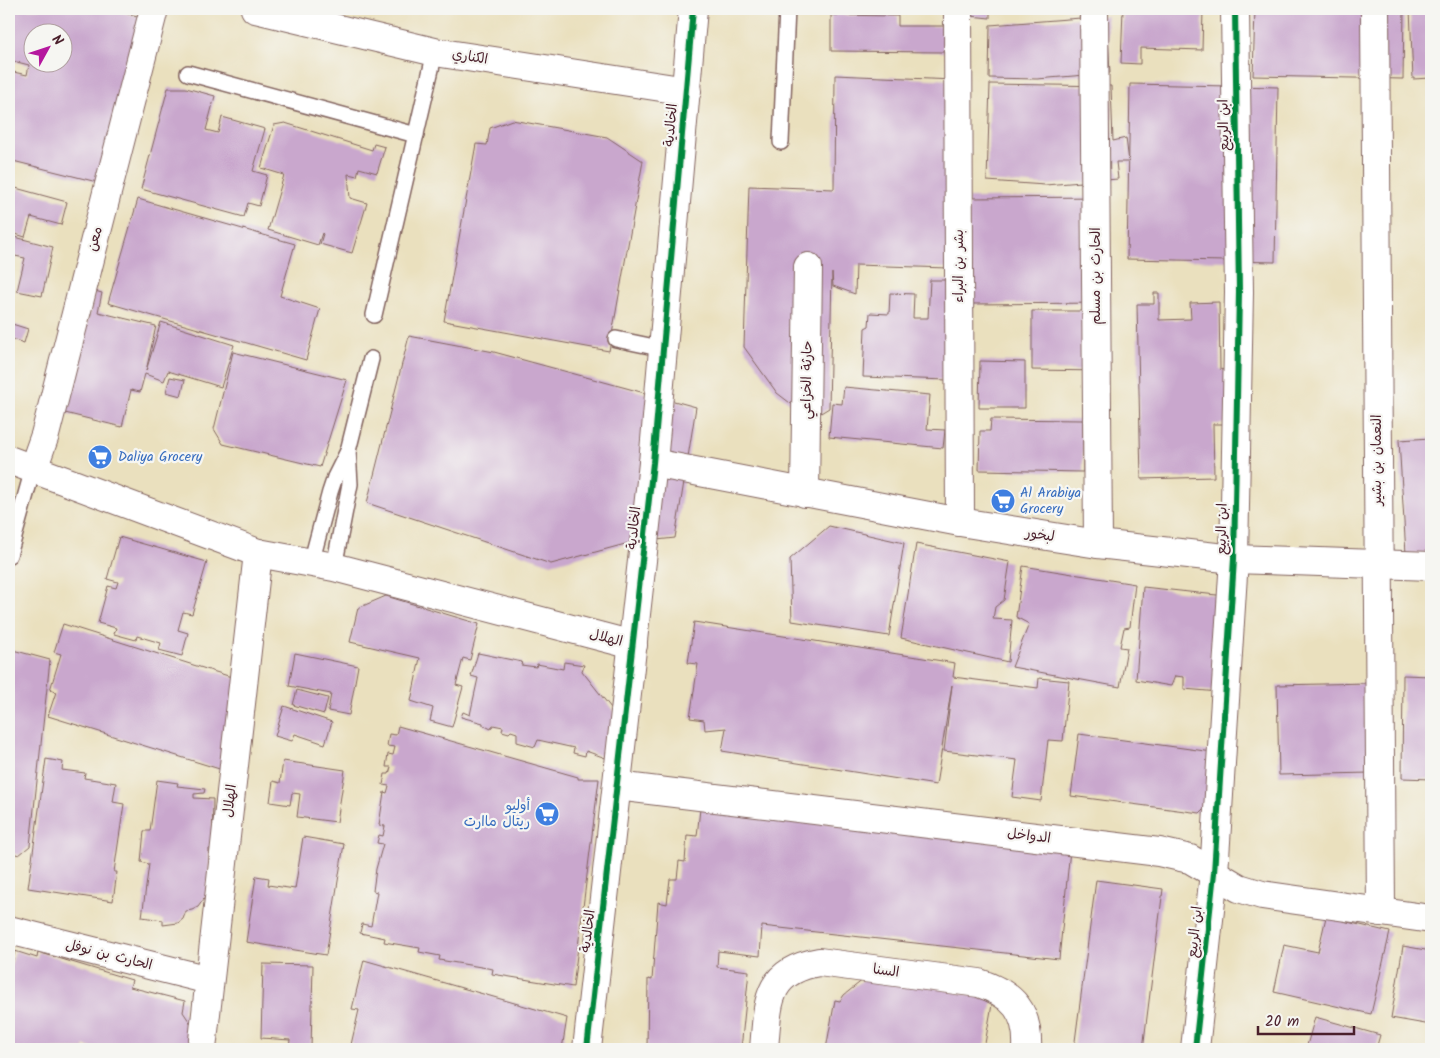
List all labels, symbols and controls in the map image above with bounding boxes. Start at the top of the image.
north arrow [22,22,72,72]
text: N [46,30,69,51]
street label: الكناري [450,43,490,71]
street label: ابن الربيع [1213,99,1235,151]
street label: الخالدية [658,102,684,148]
street label: معن [81,224,109,254]
street label: الحارث بن مسلم [1085,227,1107,325]
street label: بشر بن البراء [948,229,970,303]
street label: حارثة الخزاعي [795,340,820,420]
street label: النعمان بن بشير [1366,415,1388,506]
supermarket icon: Daliya Grocery [87,444,113,470]
place label: Daliya Grocery [118,446,203,468]
place label: Al Arabiya Grocery [1020,482,1081,520]
supermarket icon: Al Arabiya Grocery [990,488,1016,514]
street label: ابن الربيع [1211,503,1233,555]
street label: الخالدية [621,505,647,551]
street label: لبخور [1023,522,1056,548]
street label: الهلال [587,623,625,653]
street label: الهلال [217,783,243,819]
place label: أوليو ريتال ماارت [464,795,531,833]
supermarket icon: أوليو ريتال ماارت [534,801,560,827]
street label: الدواخل [1006,822,1052,850]
street label: ابن الربيع [1181,905,1209,959]
street label: الخالدية [574,908,602,954]
street label: الحارث بن نوفل [63,934,155,976]
street label: السنا [871,958,901,984]
scale bar [1258,1003,1354,1035]
text: 20 m [1265,1010,1299,1034]

